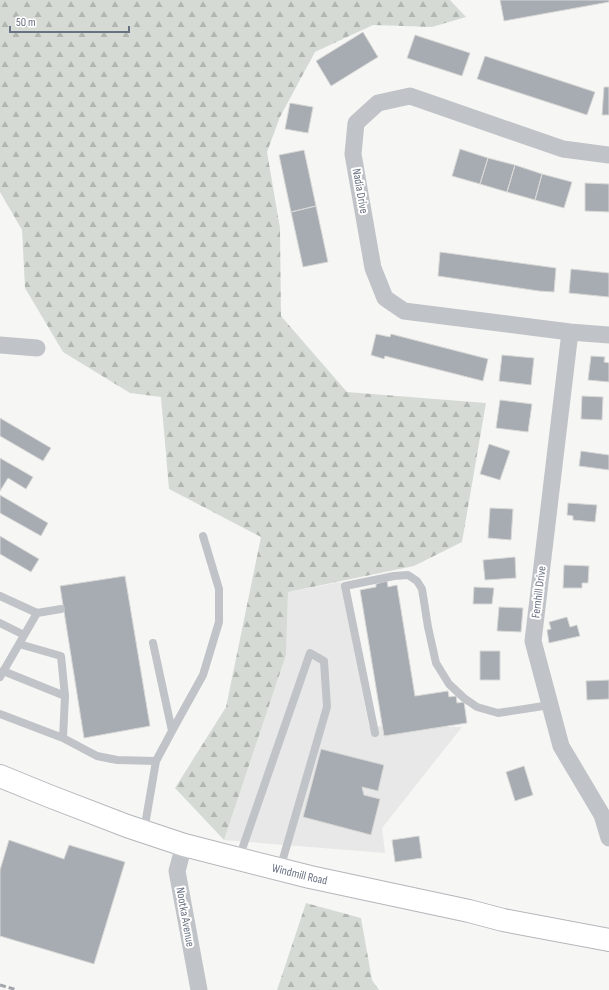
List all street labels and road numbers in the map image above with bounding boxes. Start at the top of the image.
street label: Nadia Drive [349,167,371,215]
street label: Fernhill Drive [528,565,550,619]
street label: Windmill Road [270,860,329,888]
street label: Nootka Avenue [172,886,198,948]

